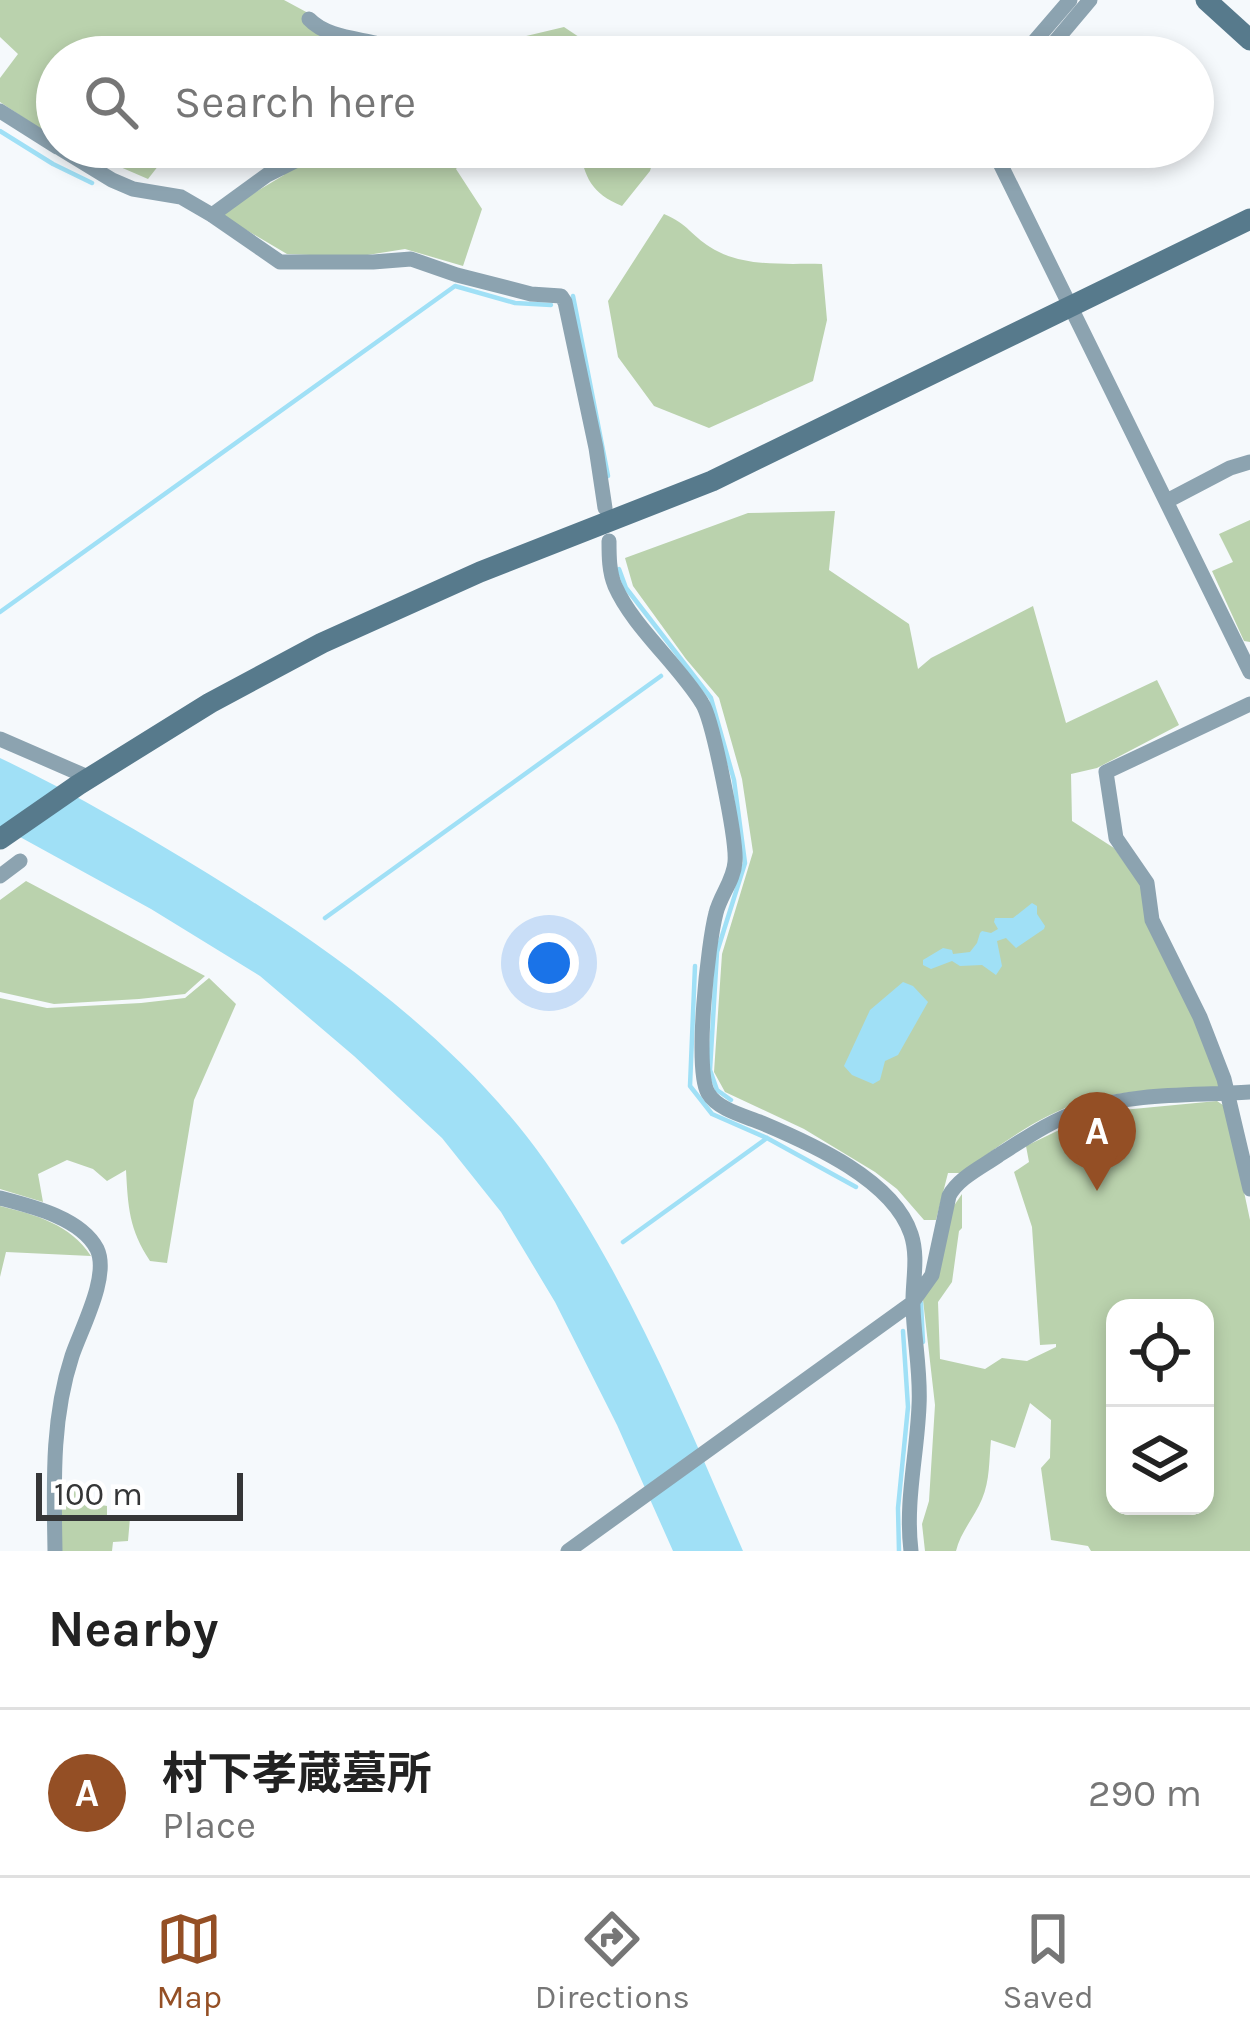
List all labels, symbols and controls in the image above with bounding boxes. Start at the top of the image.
search box [36,36,1214,168]
icon: search [78,69,144,135]
text: Search here [174,76,416,128]
your location [519,933,579,993]
pin: A [1058,1092,1136,1191]
map controls [1106,1299,1214,1515]
button: locate [1106,1299,1214,1407]
button: layers [1106,1407,1214,1515]
scale bar [36,1467,243,1520]
text: 100 m [54,1475,143,1513]
text: Nearby [48,1599,218,1659]
text: 村下孝蔵墓所 [162,1748,432,1800]
text: A [75,1770,99,1816]
text: 290 m [1088,1770,1202,1816]
text: Place [162,1802,256,1848]
tab: Map [156,1906,222,2016]
tab: Directions [535,1906,690,2016]
tab: Saved [1003,1906,1094,2016]

